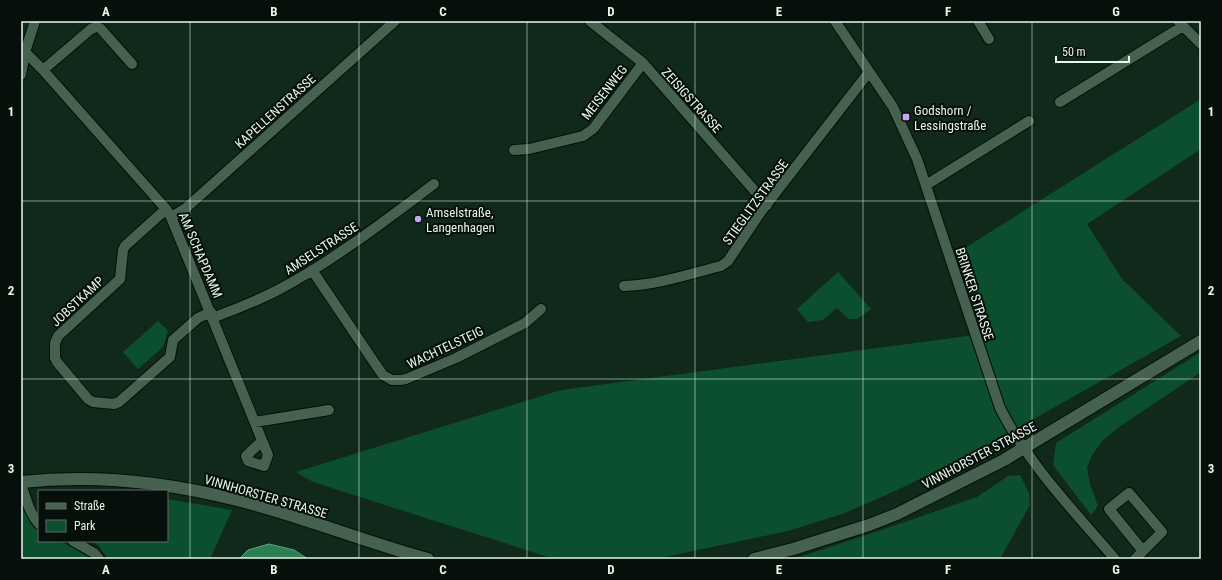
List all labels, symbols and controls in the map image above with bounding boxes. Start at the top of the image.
text: A [102,4,110,19]
text: B [270,4,278,19]
text: C [439,4,447,19]
text: D [607,4,615,19]
text: E [776,4,783,19]
text: F [945,4,951,19]
text: G [1112,4,1120,19]
scale bar [1056,38,1129,64]
text: 50 m [1062,45,1086,59]
street label: MEISENWEG [579,62,630,122]
street label: ZEISIGSTRASSE [659,65,725,136]
street label: KAPELLENSTRASSE [232,71,319,151]
place label: Godshorn / Lessingstraße [914,103,986,133]
text: 1 [8,104,14,119]
text: 1 [1208,104,1214,119]
marker: Godshorn / Lessingstraße [901,112,911,122]
street label: STIEGLITZSTRASSE [719,157,791,248]
place label: Amselstraße, Langenhagen [426,205,495,235]
street label: AM SCHAPDAMM [176,210,225,300]
marker: Amselstraße, Langenhagen [413,214,423,224]
street label: AMSELSTRASSE [282,219,361,278]
street label: BRINKER STRASSE [952,246,997,342]
street label: JOBSTKAMP [48,273,107,329]
text: 2 [8,283,15,298]
text: 2 [1208,283,1215,298]
street label: WACHTELSTEIG [405,323,486,372]
street label: VINNHORSTER STRASSE [920,419,1039,492]
text: 3 [8,461,14,476]
text: 3 [1208,461,1214,476]
street label: VINNHORSTER STRASSE [203,472,329,521]
legend [38,490,168,542]
text: Straße [74,499,105,513]
text: Park [74,519,96,533]
text: A [102,562,110,577]
text: B [270,562,278,577]
text: C [439,562,447,577]
text: D [607,562,615,577]
text: E [776,562,783,577]
text: F [945,562,951,577]
text: G [1112,562,1120,577]

